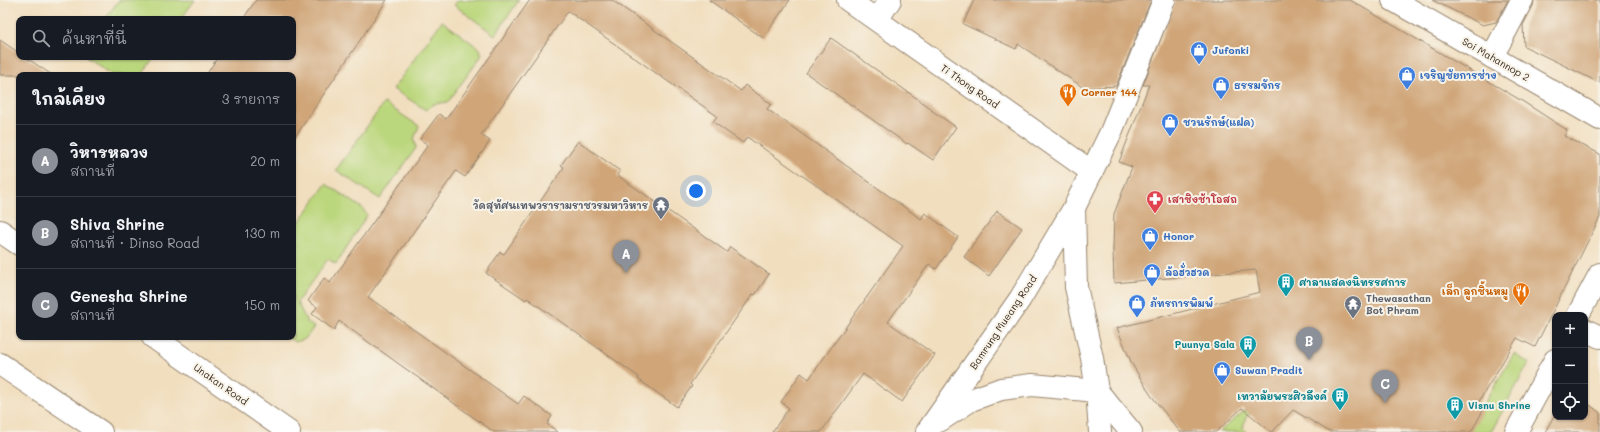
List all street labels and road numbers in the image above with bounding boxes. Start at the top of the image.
street label: Soi Mahannop 2 [1460,34,1532,84]
street label: Ti Thong Road [938,61,1002,111]
street label: Bamrung Mueang Road [966,272,1040,372]
street label: Unakan Road [191,360,251,408]

